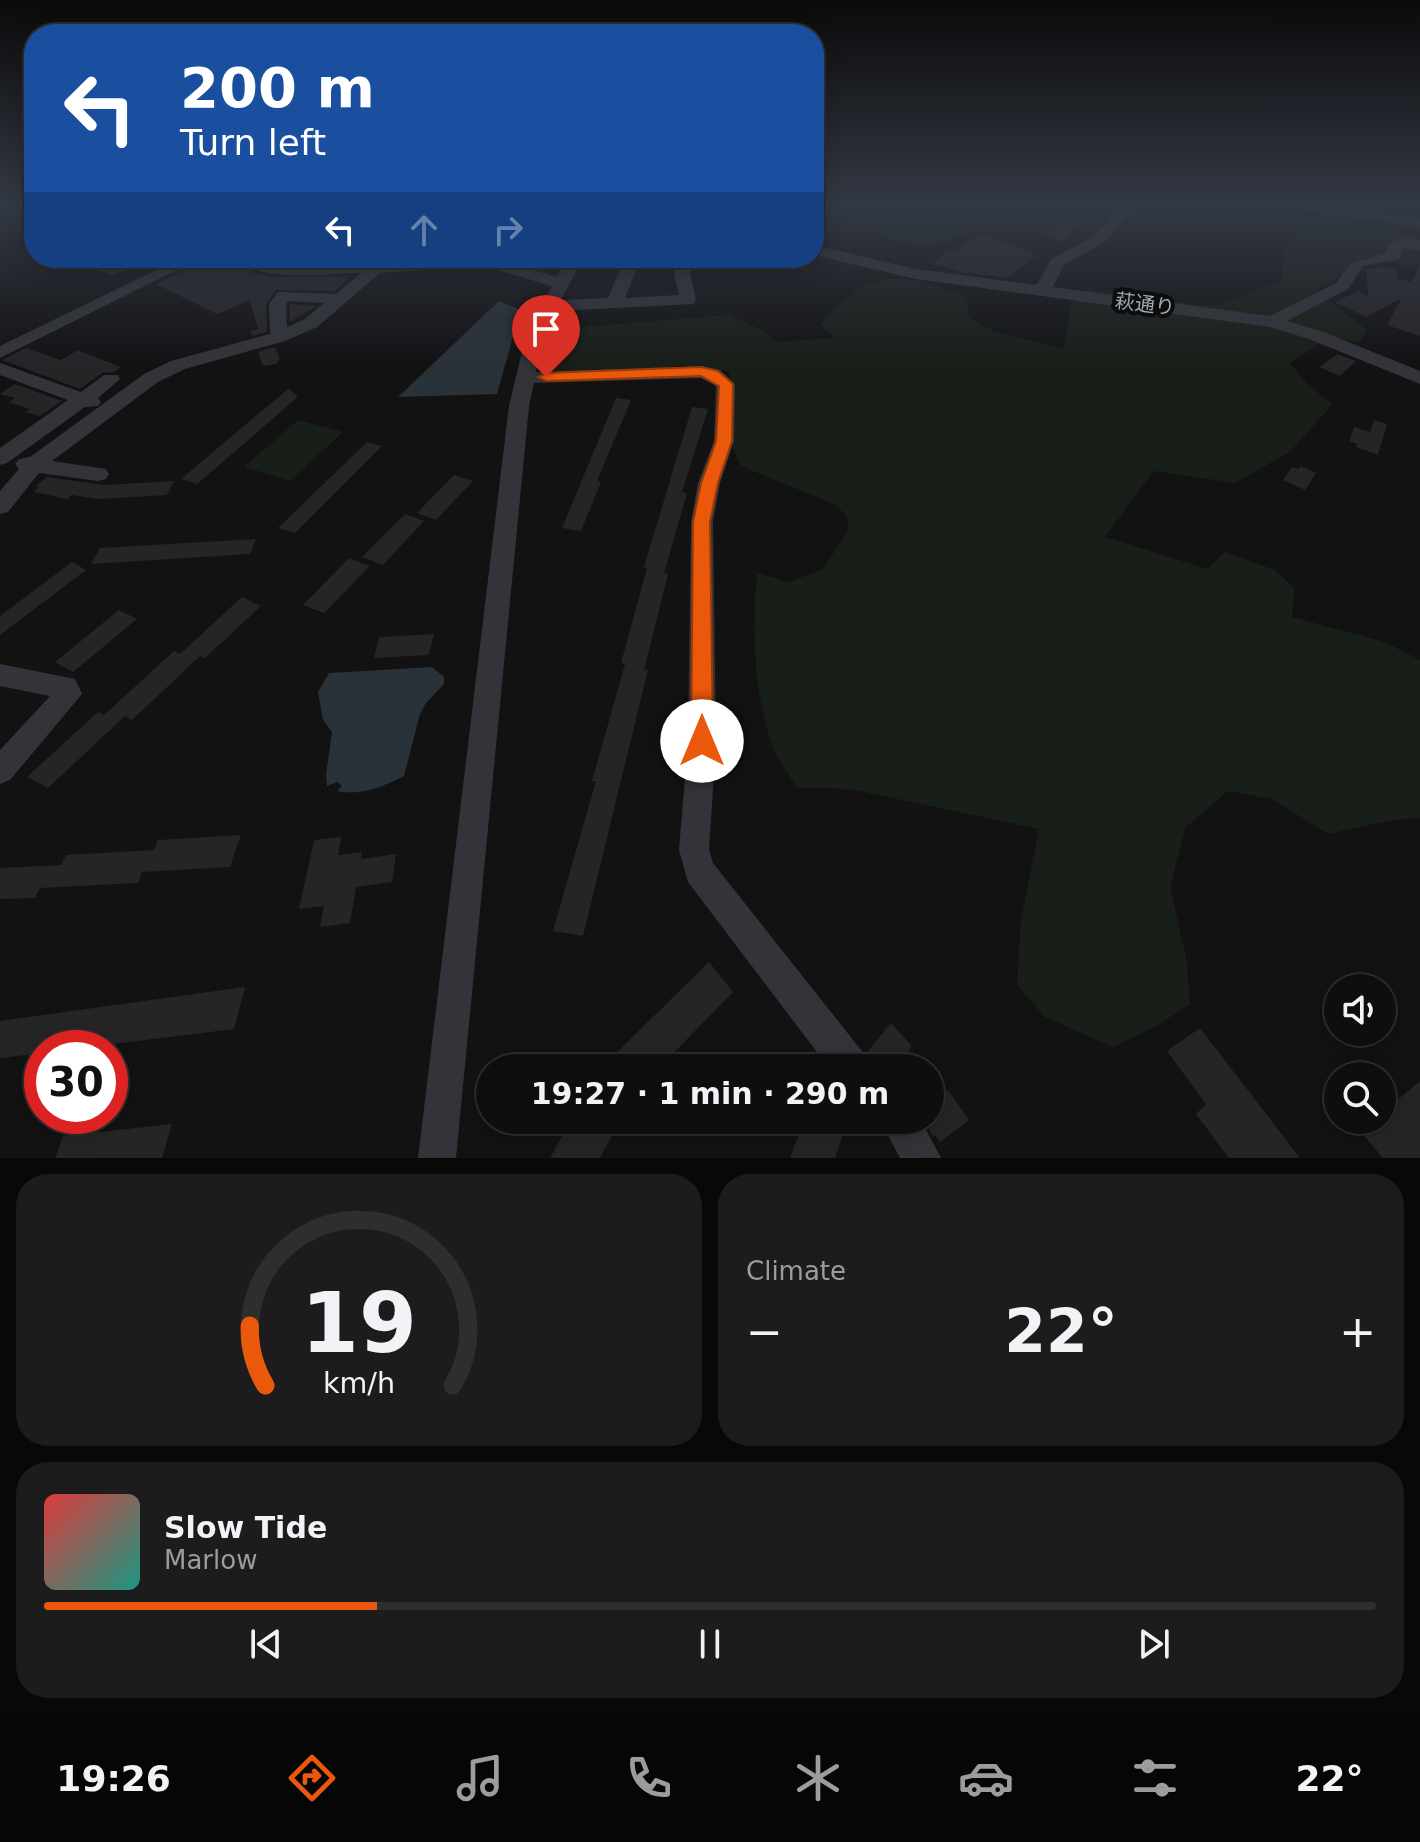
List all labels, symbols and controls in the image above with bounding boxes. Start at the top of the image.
text: 200 m [180,55,375,120]
icon: left [48,56,152,160]
text: Turn left [180,122,326,163]
icon: left [318,208,362,252]
icon: ahead [402,208,446,252]
icon: right [486,208,530,252]
street label: 萩通り [1114,288,1176,320]
pin [512,295,580,377]
icon: arrive [524,307,568,351]
position arrow [660,699,744,783]
map controls [1324,974,1396,1134]
button: sound [1324,974,1396,1046]
speed limit sign: 30 [24,1030,128,1134]
button: search [1324,1062,1396,1134]
text: 19:27 · 1 min · 290 m [531,1076,889,1111]
text: Climate [746,1256,846,1286]
text: 19 [301,1275,417,1372]
text: 22° [1004,1296,1118,1366]
text: − [746,1306,783,1357]
text: + [1339,1306,1376,1357]
text: km/h [323,1366,395,1400]
text: Slow Tide [164,1510,327,1545]
text: Marlow [164,1545,257,1575]
icon: previous [244,1622,288,1666]
icon: pause [688,1622,732,1666]
icon: next [1132,1622,1176,1666]
icon: directions [284,1750,340,1806]
icon: music [452,1750,508,1806]
icon: phone [621,1750,677,1806]
icon: climate [790,1750,846,1806]
icon: car [958,1750,1014,1806]
icon: filters [1127,1750,1183,1806]
text: 19:26 [56,1758,171,1799]
text: 22° [1296,1758,1364,1799]

